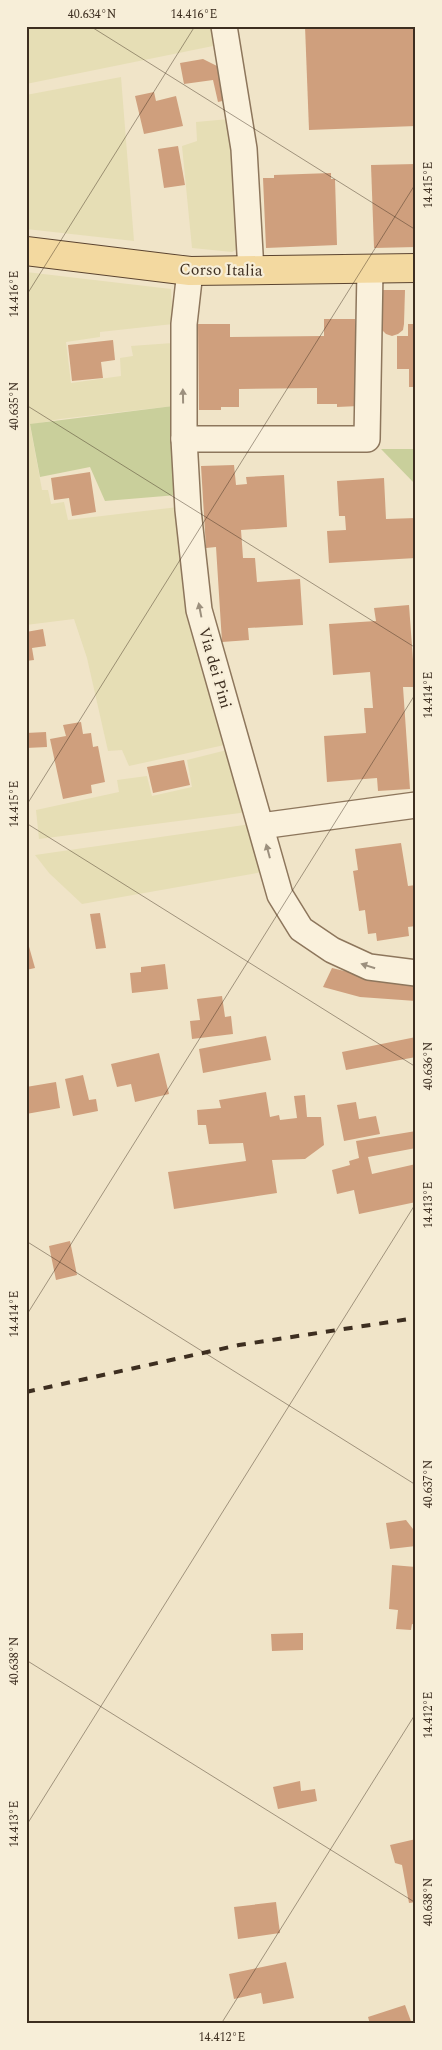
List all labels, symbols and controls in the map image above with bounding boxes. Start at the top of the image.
text: 40.634°N [68,5,116,24]
text: 14.416°E [171,5,217,24]
text: 14.415°E [419,162,438,208]
street label: Corso Italia [179,257,263,283]
text: 14.416°E [5,271,24,317]
text: 40.635°N [5,382,24,430]
one-way arrow [179,388,187,404]
one-way arrow [195,602,203,618]
street label: Via dei Pini [192,624,238,712]
text: 14.414°E [419,672,438,718]
text: 14.415°E [5,781,24,827]
one-way arrow [264,843,272,858]
one-way arrow [360,961,375,969]
text: 40.636°N [419,1042,438,1090]
text: 14.413°E [419,1182,438,1228]
text: 14.414°E [5,1291,24,1337]
text: 40.637°N [419,1460,438,1508]
text: 40.638°N [5,1637,24,1685]
text: 14.412°E [419,1692,438,1738]
text: 14.413°E [5,1801,24,1847]
text: 40.638°N [419,1878,438,1926]
text: 14.412°E [199,2028,245,2047]

